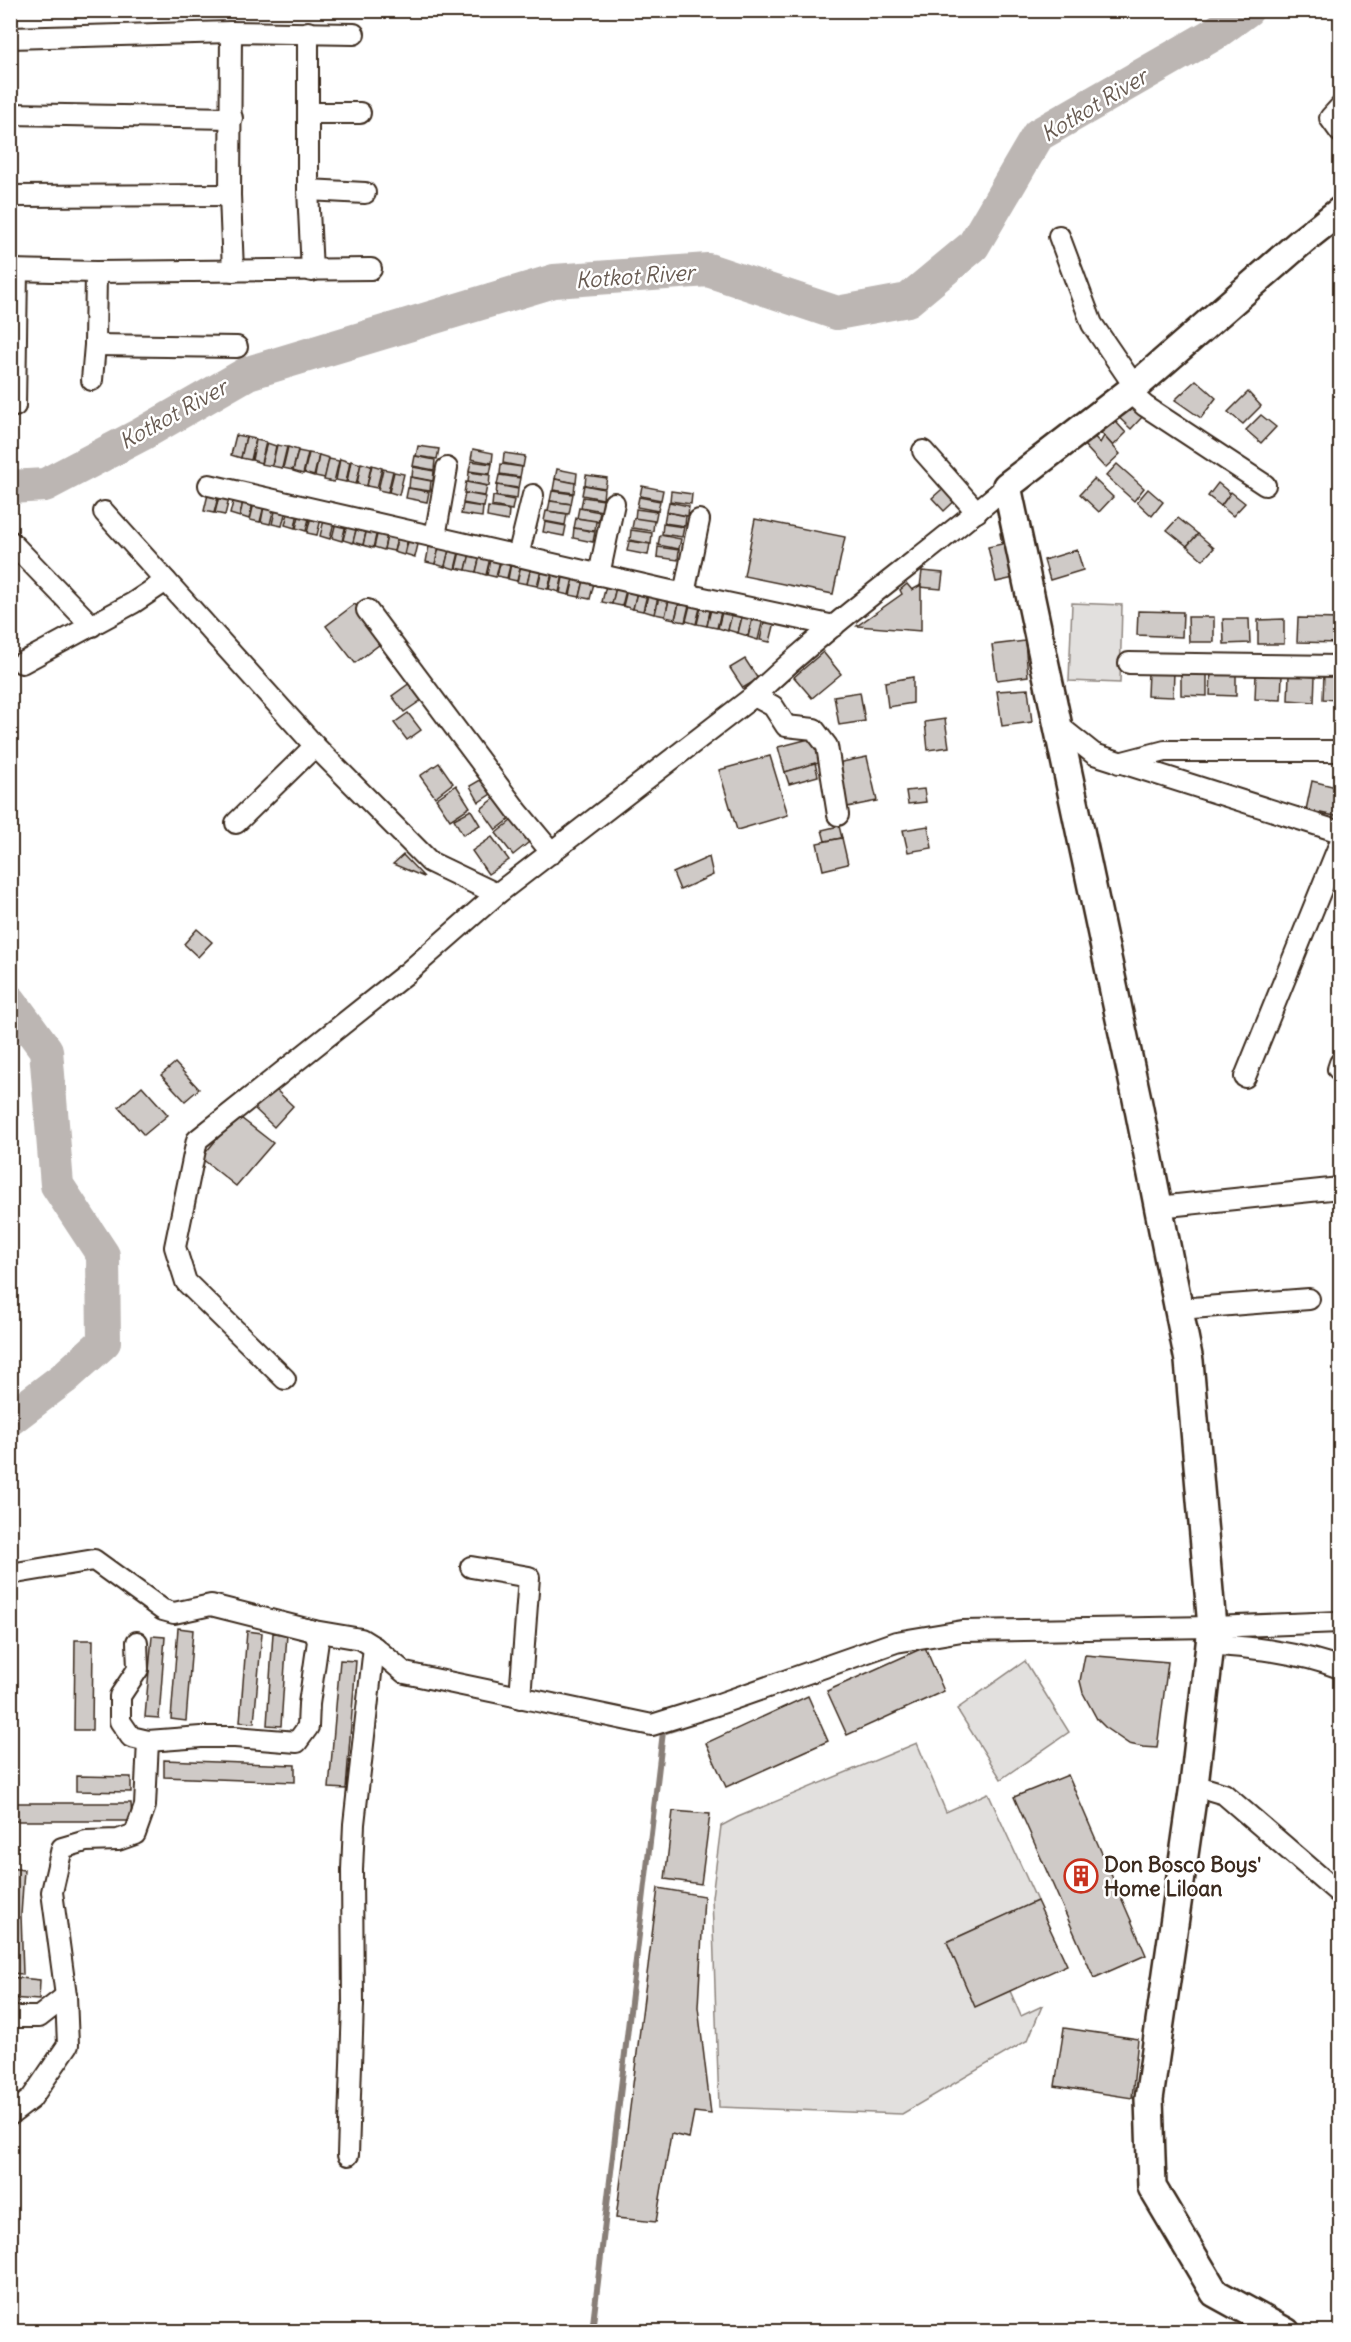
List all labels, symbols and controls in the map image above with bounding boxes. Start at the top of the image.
water label: Kotkot River [1036,61,1155,148]
water label: Kotkot River [574,258,699,294]
water label: Kotkot River [114,371,235,455]
place label: Don Bosco Boys' Home Liloan [1104,1851,1261,1902]
building icon: Don Bosco Boys' Home Liloan [1063,1858,1099,1894]

